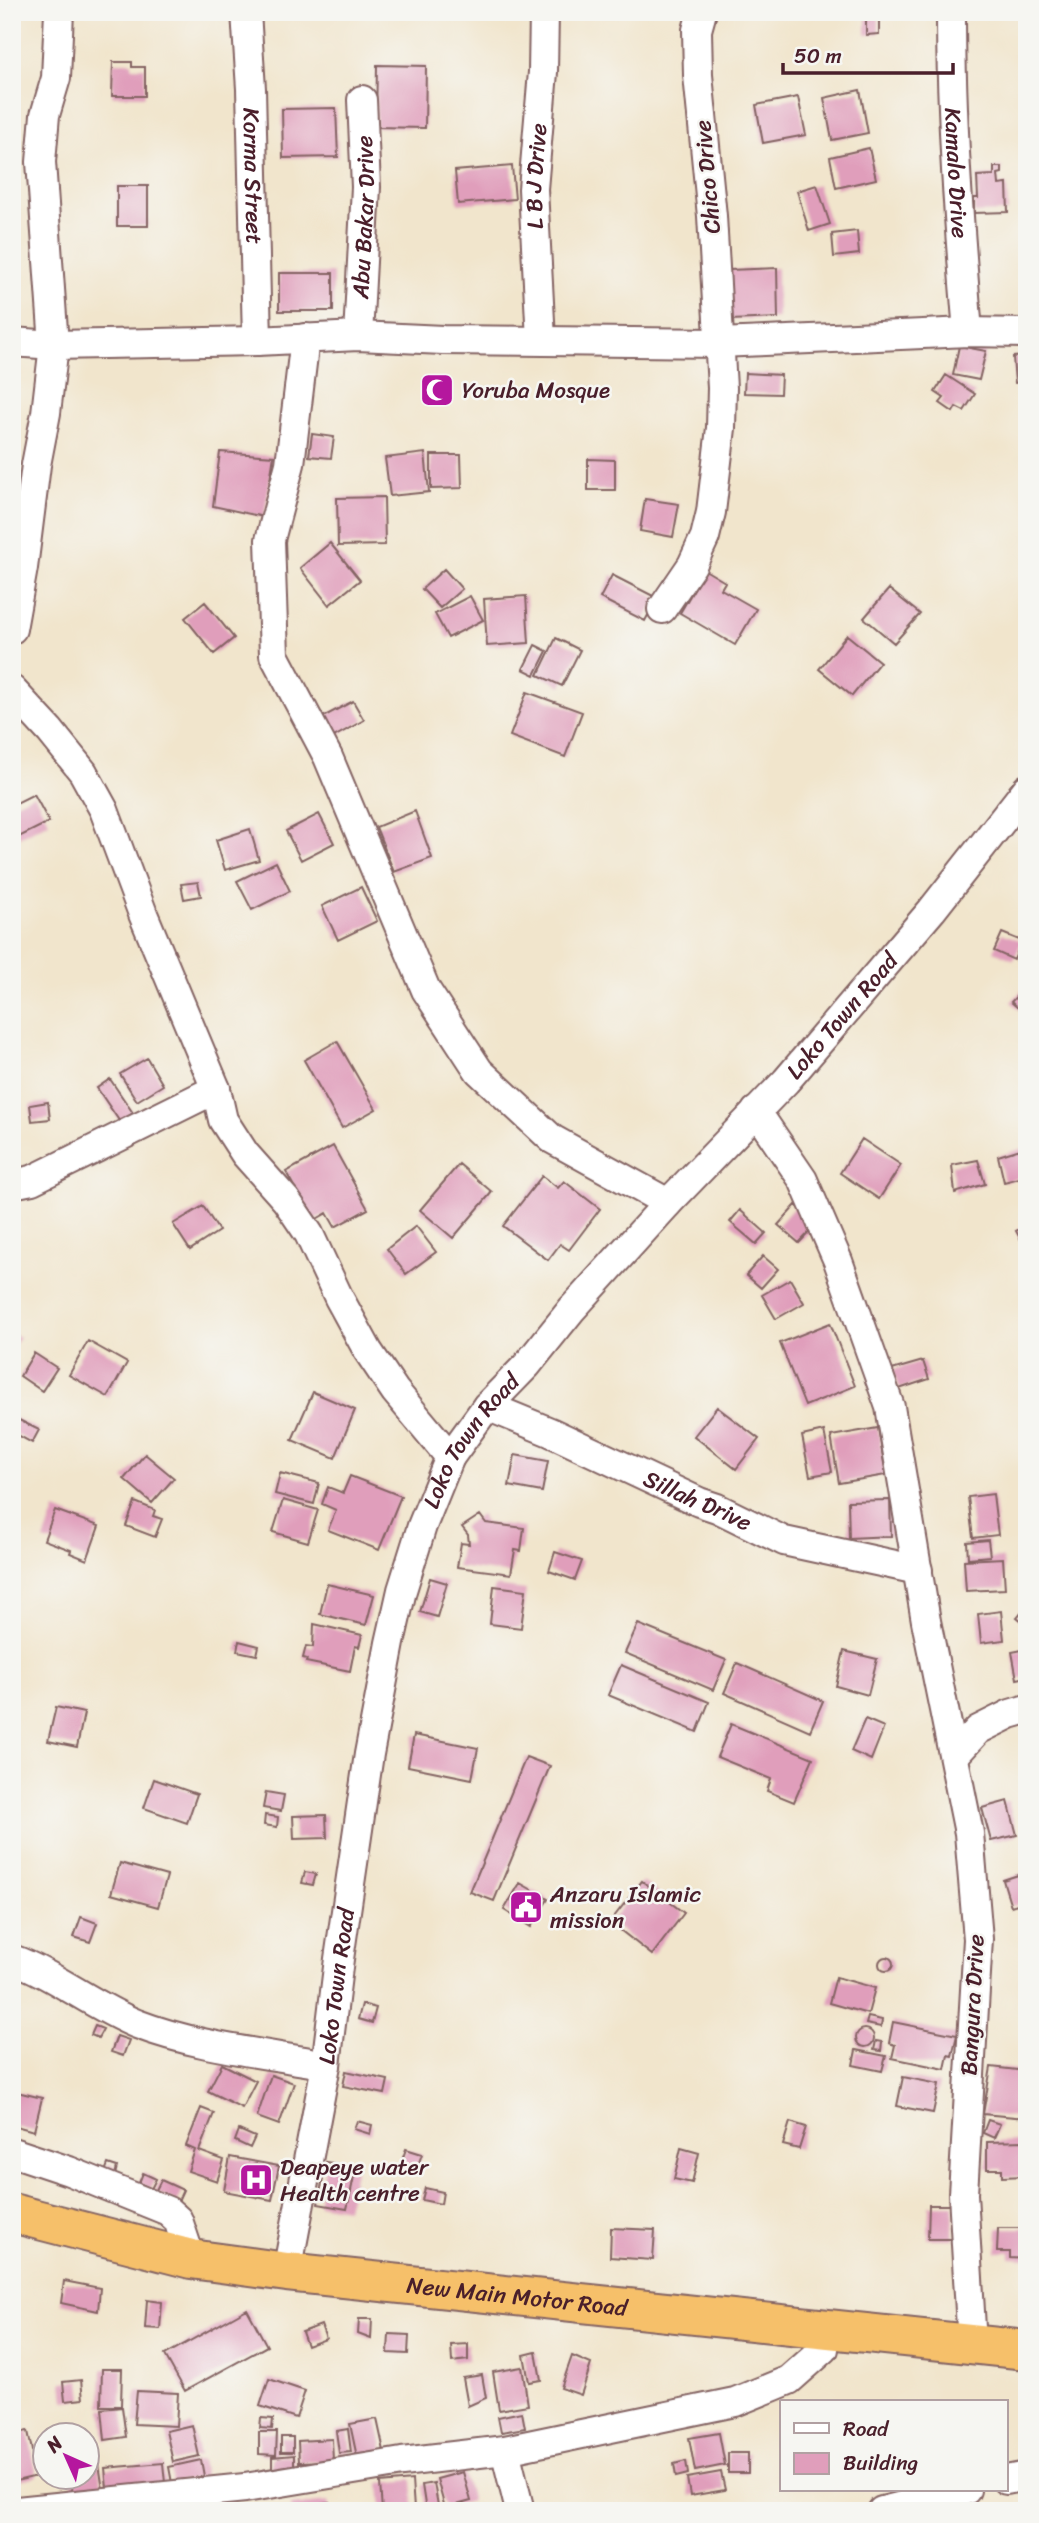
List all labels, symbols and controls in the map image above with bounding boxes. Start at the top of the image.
scale bar [783,32,953,76]
text: 50 m [794,37,842,75]
street label: Korma Street [230,107,275,245]
street label: Kamalo Drive [932,107,980,240]
street label: Chico Drive [682,118,733,236]
street label: L B J Drive [513,121,560,230]
street label: Abu Bakar Drive [340,134,387,301]
place label: Yoruba Mosque [462,370,610,411]
mosque icon: Yoruba Mosque [418,371,456,409]
street label: Loko Town Road [775,942,910,1089]
street label: Loko Town Road [411,1362,531,1515]
street label: Sillah Drive [636,1459,759,1543]
place label: Anzaru Islamic mission [549,1874,701,1941]
public building icon: Anzaru Islamic mission [507,1888,545,1926]
street label: Loko Town Road [306,1904,367,2067]
street label: Bangura Drive [948,1933,997,2077]
place label: Deapeye water Health centre [280,2147,430,2214]
hospital icon: Deapeye water Health centre [237,2161,275,2199]
street label: New Main Motor Road [405,2265,631,2329]
legend [780,2400,1007,2492]
text: Road [843,2410,890,2448]
north arrow [32,2422,102,2492]
text: N [37,2427,71,2461]
text: Building [843,2444,919,2482]

